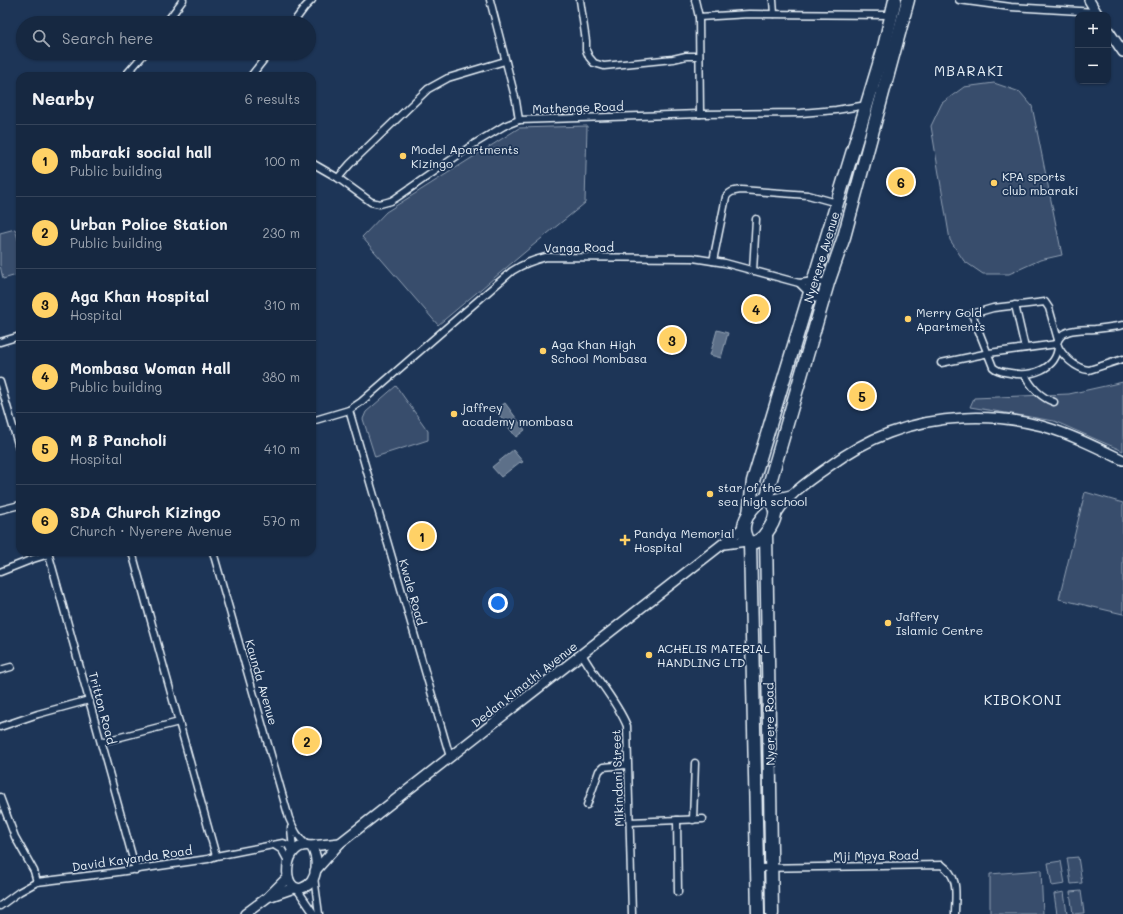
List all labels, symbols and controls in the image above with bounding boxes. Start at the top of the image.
map controls [1075,12,1111,84]
button: + [1075,12,1111,48]
search box [16,16,316,60]
icon: search [30,27,52,49]
text: Search here [62,28,153,48]
button: − [1075,48,1111,84]
district label: MBARAKI [934,61,1004,80]
text: Nearby [32,87,94,109]
text: 6 results [245,90,300,107]
street label: Mathenge Road [532,97,624,117]
place label: Model Apartments Kizingo [411,141,519,171]
text: mbaraki social hall [70,142,212,162]
marker: Model Apartments Kizingo [398,151,408,161]
text: 1 [42,152,48,169]
text: 100 m [264,152,300,169]
text: Public building [70,162,162,179]
pin: 6 [888,167,914,197]
place label: KPA sports club mbaraki [1002,168,1078,198]
marker: KPA sports club mbaraki [989,178,999,188]
street label: Nyerere Avenue [799,209,843,305]
text: Urban Police Station [70,214,228,234]
text: 2 [41,224,49,241]
text: 230 m [263,224,300,241]
text: Public building [70,234,162,251]
street label: Vanga Road [544,238,615,256]
text: Aga Khan Hospital [70,286,209,306]
pin: 4 [743,294,769,324]
text: 3 [41,296,49,313]
text: 310 m [264,296,300,313]
place label: Merry Gold Apartments [916,304,985,334]
text: Hospital [70,306,122,323]
marker: Merry Gold Apartments [903,314,913,324]
pin: 3 [659,325,685,355]
place label: Aga Khan High School Mombasa [551,336,647,366]
marker: Aga Khan High School Mombasa [538,346,548,356]
text: Mombasa Woman Hall [70,358,230,378]
text: 4 [41,368,49,385]
text: 380 m [262,368,300,385]
text: Public building [70,378,162,395]
pin: 5 [849,381,875,411]
place label: jaffrey academy mombasa [461,399,573,429]
marker: jaffrey academy mombasa [449,409,459,419]
text: M B Pancholi [70,430,167,450]
text: 5 [41,440,49,457]
text: 410 m [264,440,300,457]
text: Hospital [70,450,122,467]
place label: star of the sea high school [718,479,808,509]
marker: star of the sea high school [705,489,715,499]
text: SDA Church Kizingo [70,502,220,522]
text: 6 [41,512,49,529]
text: 570 m [263,512,300,529]
pin: 1 [409,521,435,551]
text: Church · Nyerere Avenue [70,522,232,539]
place label: Pandya Memorial Hospital [634,525,735,555]
marker: Pandya Memorial Hospital [619,534,631,546]
street label: Kwale Road [396,557,430,627]
your location [488,593,508,613]
place label: Jaffery Islamic Centre [896,608,983,638]
marker: Jaffery Islamic Centre [883,618,893,628]
street label: Kaunda Avenue [242,637,282,727]
street label: Dedan Kimathi Avenue [468,638,580,730]
place label: ACHELIS MATERIAL HANDLING LTD [657,640,770,670]
marker: ACHELIS MATERIAL HANDLING LTD [644,650,654,660]
street label: Tritton Road [86,670,120,746]
street label: Nyerere Road [760,682,778,766]
district label: KIBOKONI [984,690,1062,709]
pin: 2 [294,726,320,756]
street label: Mikindani Street [607,729,627,827]
street label: David Kayanda Road [71,842,193,874]
street label: Mji Mpya Road [833,846,919,864]

